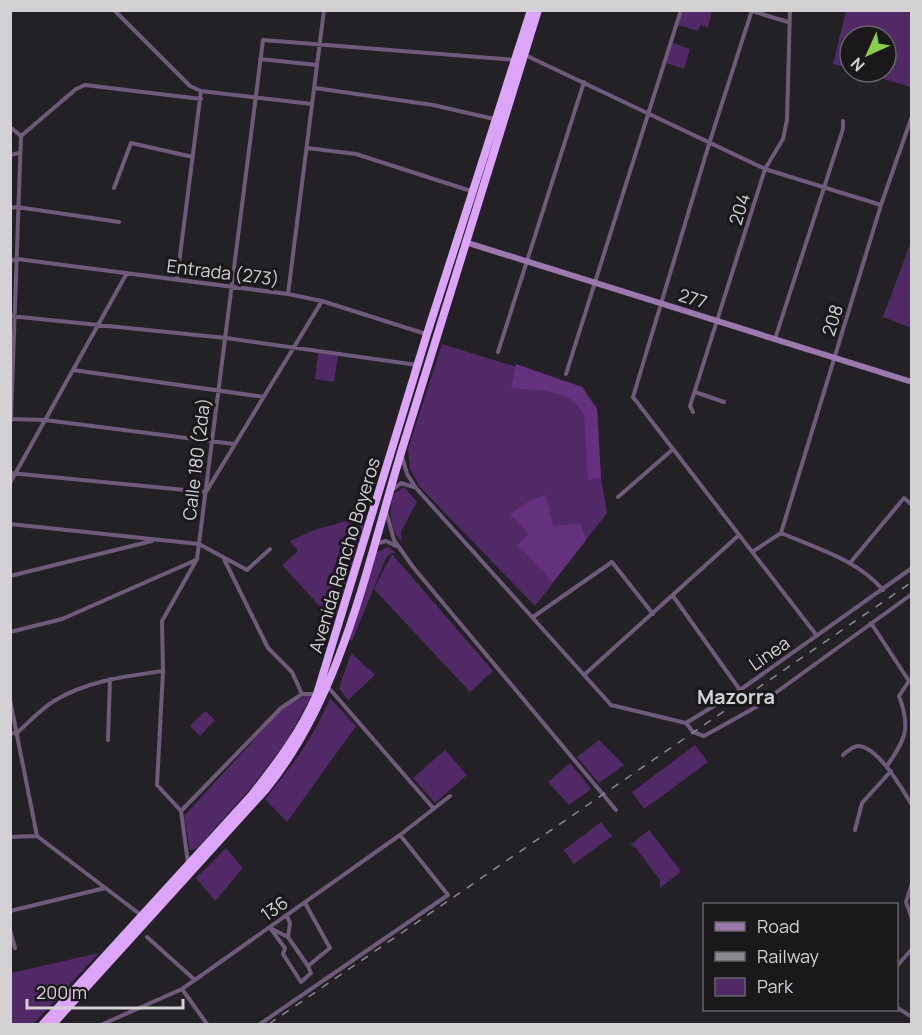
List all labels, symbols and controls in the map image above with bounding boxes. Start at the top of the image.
north arrow [838,24,898,84]
text: N [846,53,869,76]
street label: 204 [723,190,755,228]
street label: Entrada (273) [165,253,281,291]
street label: 277 [676,282,710,314]
street label: 208 [816,301,848,339]
street label: Calle 180 (2da) [177,396,215,522]
street label: Avenida Rancho Boyeros [303,454,385,656]
street label: Linea [744,630,794,676]
district label: Mazorra [697,683,775,710]
street label: 136 [256,890,292,926]
legend [703,903,898,1011]
text: Road [757,914,800,938]
text: Railway [757,944,819,968]
scale bar [27,972,183,1010]
text: Park [757,974,794,998]
text: 200 m [36,980,87,1004]

